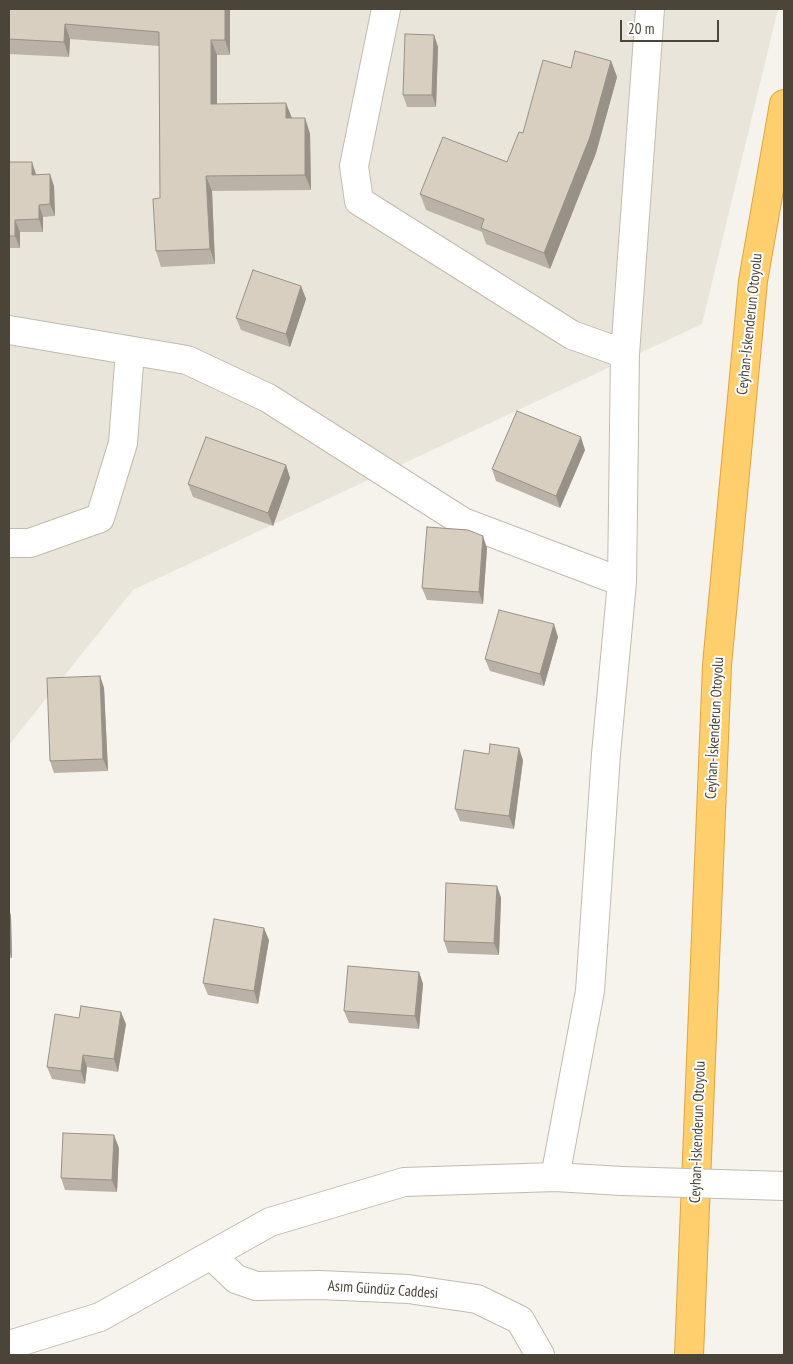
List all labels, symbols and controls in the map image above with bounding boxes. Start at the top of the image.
scale bar [623,10,722,42]
text: 20 m [628,19,654,38]
street label: Ceyhan-İskenderun Otoyolu [734,252,766,396]
street label: Ceyhan-İskenderun Otoyolu [702,656,728,800]
street label: Ceyhan-İskenderun Otoyolu [687,1061,709,1203]
street label: Asım Gündüz Caddesi [327,1277,439,1303]

